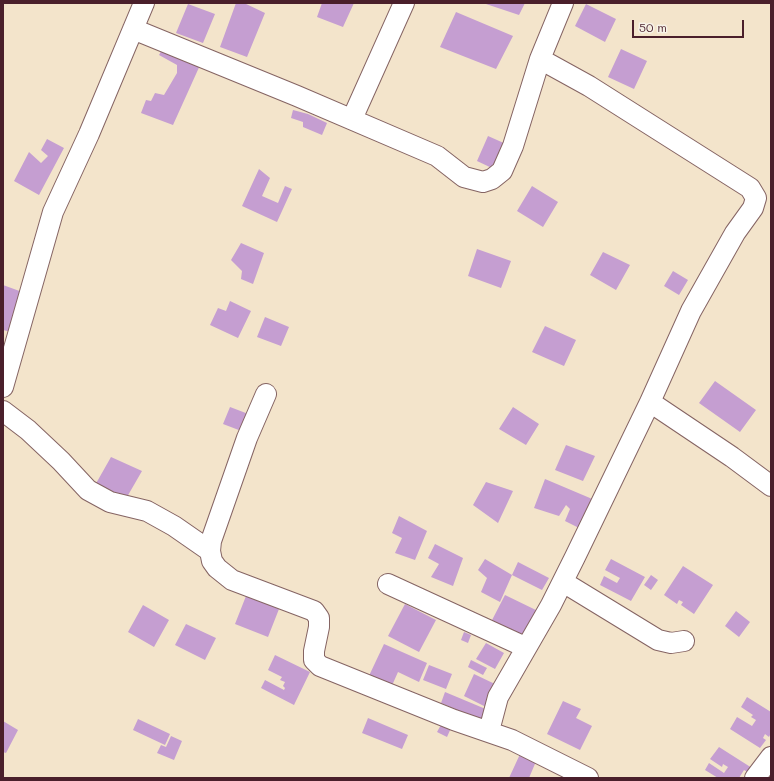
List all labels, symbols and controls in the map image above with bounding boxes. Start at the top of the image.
scale bar [634,12,746,38]
text: 50 m [639,19,667,35]

